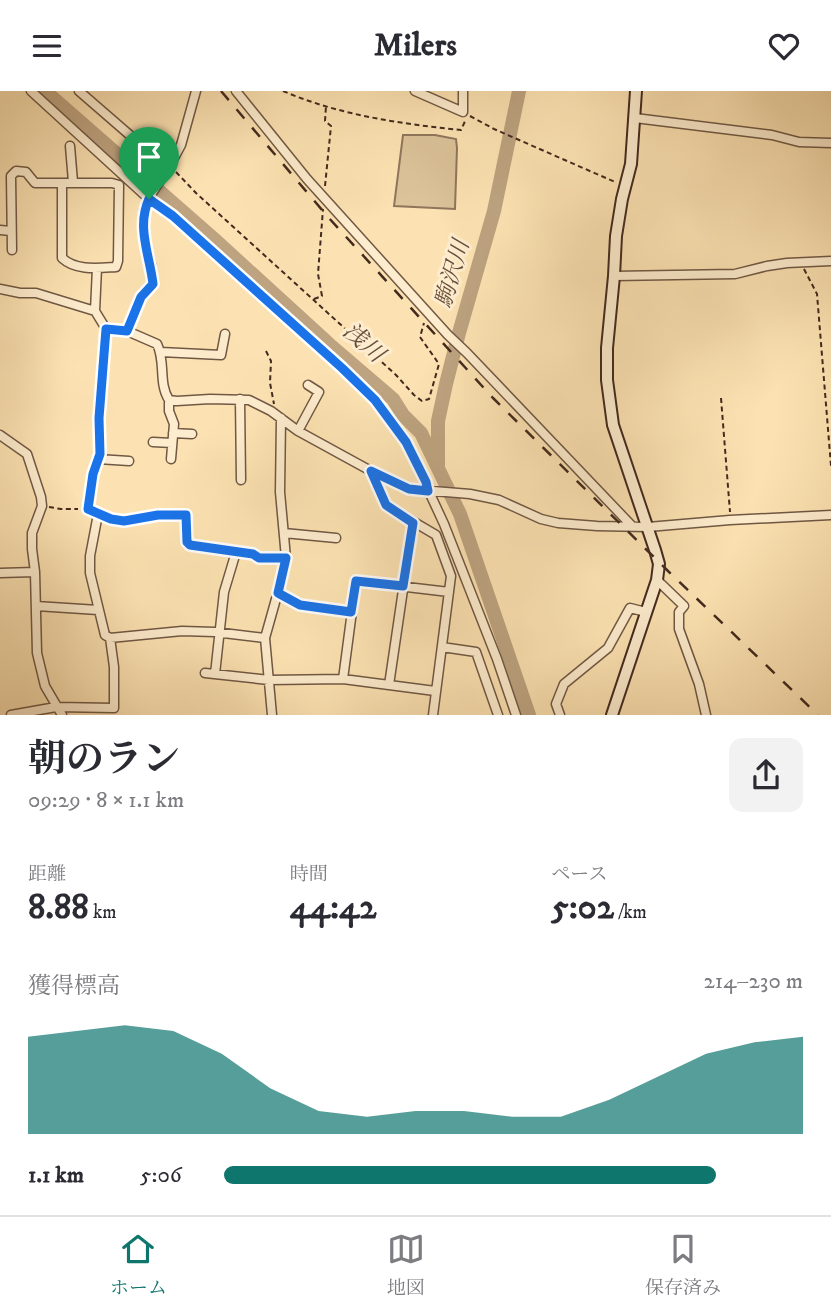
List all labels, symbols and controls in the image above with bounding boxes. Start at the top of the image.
text: Milers [374,26,457,66]
icon: menu [28,27,66,65]
icon: heart [765,27,803,65]
pin [119,127,179,199]
icon: arrive [130,138,168,176]
water label: 駒沢川 [430,234,477,311]
water label: 浅川 [336,317,392,371]
text: 朝のラン [28,736,180,784]
button: share [729,738,803,812]
text: 09:29 · 8 × 1.1 km [28,786,184,815]
text: 距離 [28,863,66,886]
text: 時間 [290,863,328,886]
text: ペース [551,863,607,886]
text: 8.88 [28,886,89,930]
text: 44:42 [290,886,376,930]
text: 5:02 [551,886,614,930]
text: km [89,901,117,924]
text: /km [614,901,647,924]
text: 214–230 m [703,967,803,996]
text: 獲得標高 [28,972,120,1001]
text: 1.1 km [28,1161,84,1190]
text: 5:06 [140,1161,182,1190]
tab: ホーム [110,1230,167,1300]
tab: 地図 [387,1230,425,1300]
tab: 保存済み [645,1230,721,1300]

